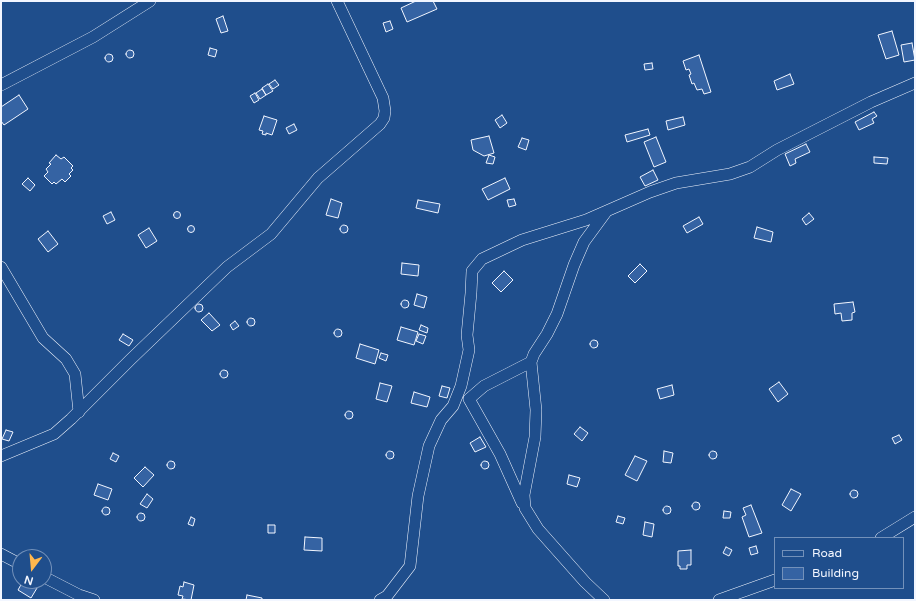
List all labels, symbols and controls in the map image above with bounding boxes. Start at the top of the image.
legend [774,537,904,589]
text: Road [812,546,842,560]
north arrow [12,549,52,589]
text: Building [812,566,859,580]
text: N [23,573,35,588]

